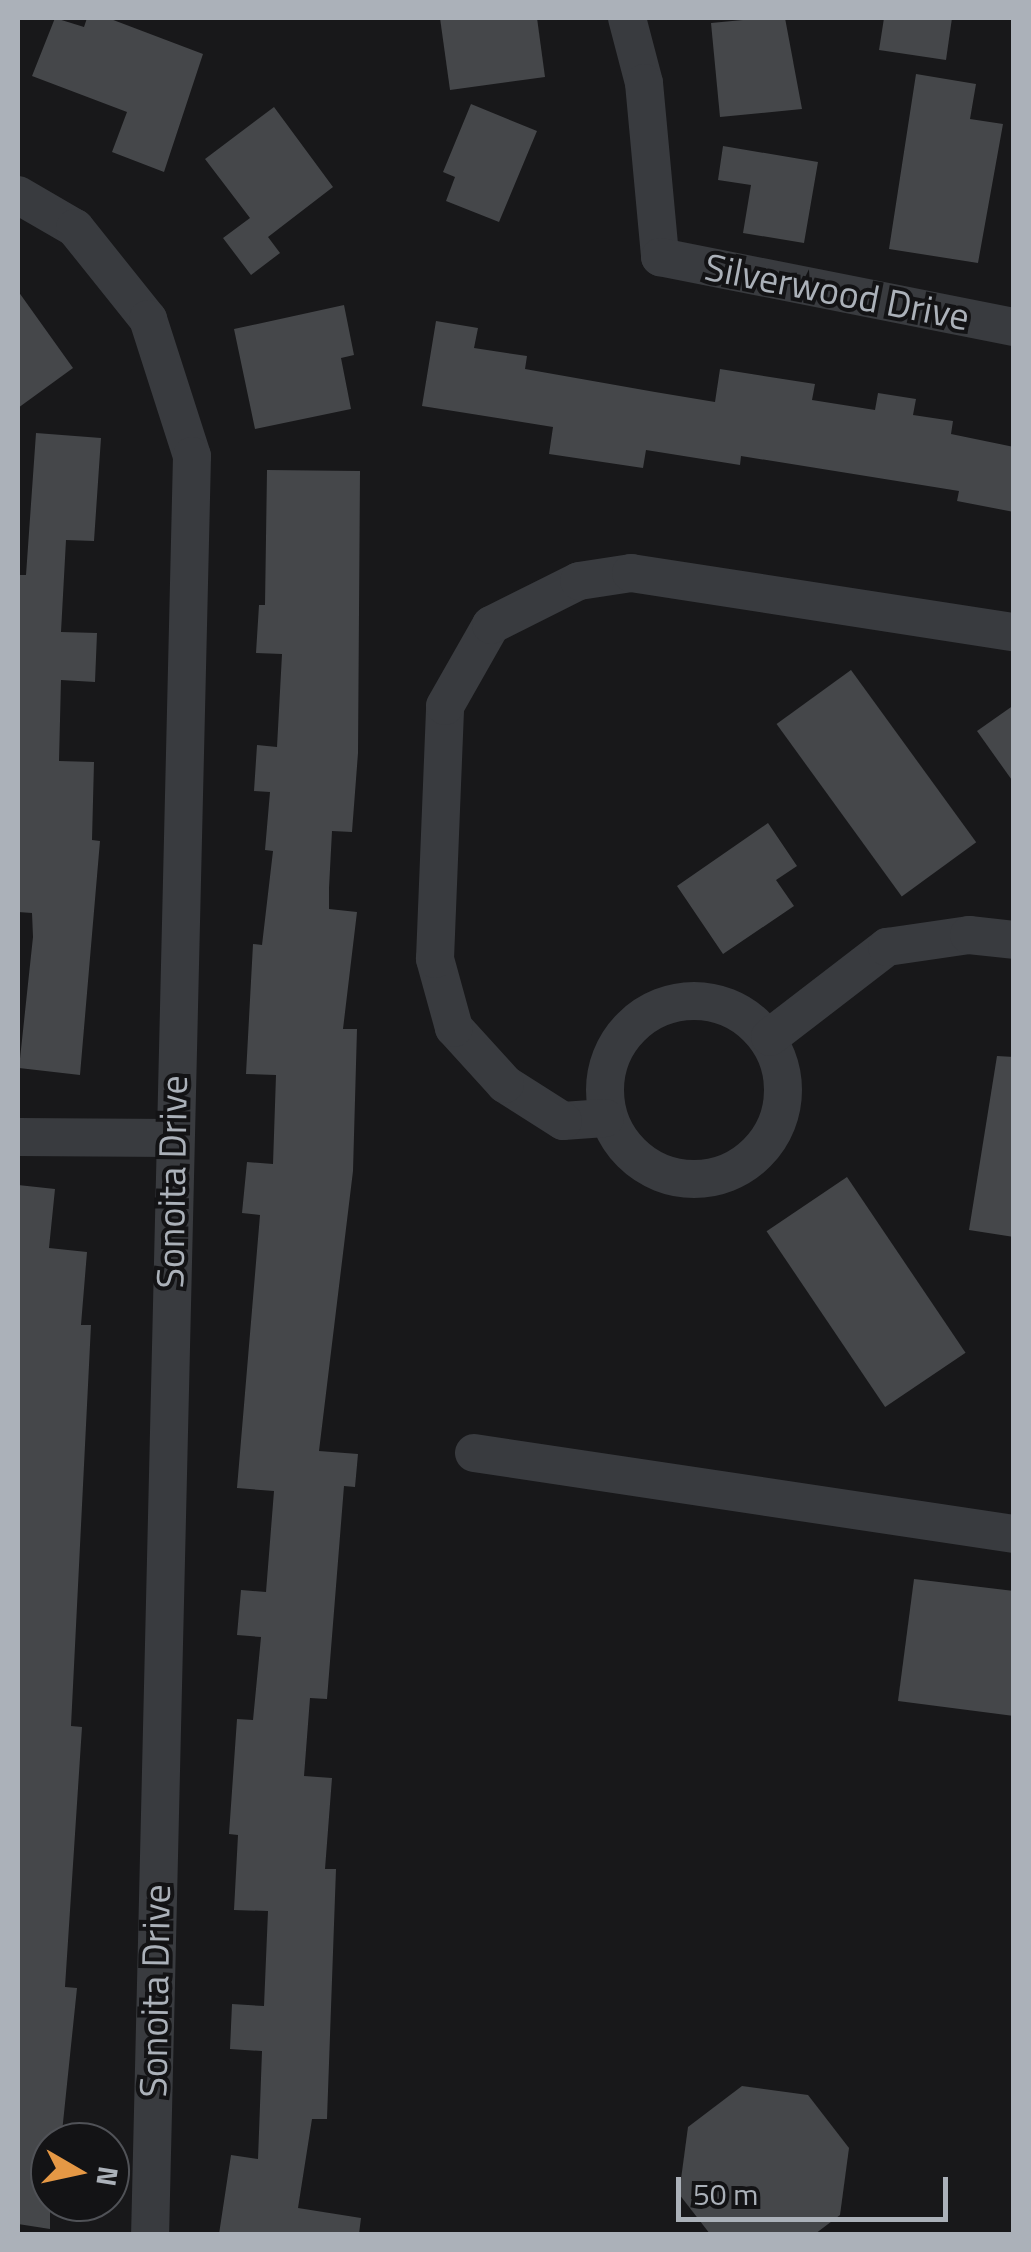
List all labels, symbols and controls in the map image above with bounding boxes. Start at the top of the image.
street label: Silverwood Drive [701,244,973,340]
street label: Sonoita Drive [147,1075,197,1289]
street label: Sonoita Drive [130,1884,180,2098]
north arrow [30,2122,130,2222]
scale bar [681,2157,954,2219]
text: N [85,2164,131,2189]
text: 50 m [693,2171,758,2217]

